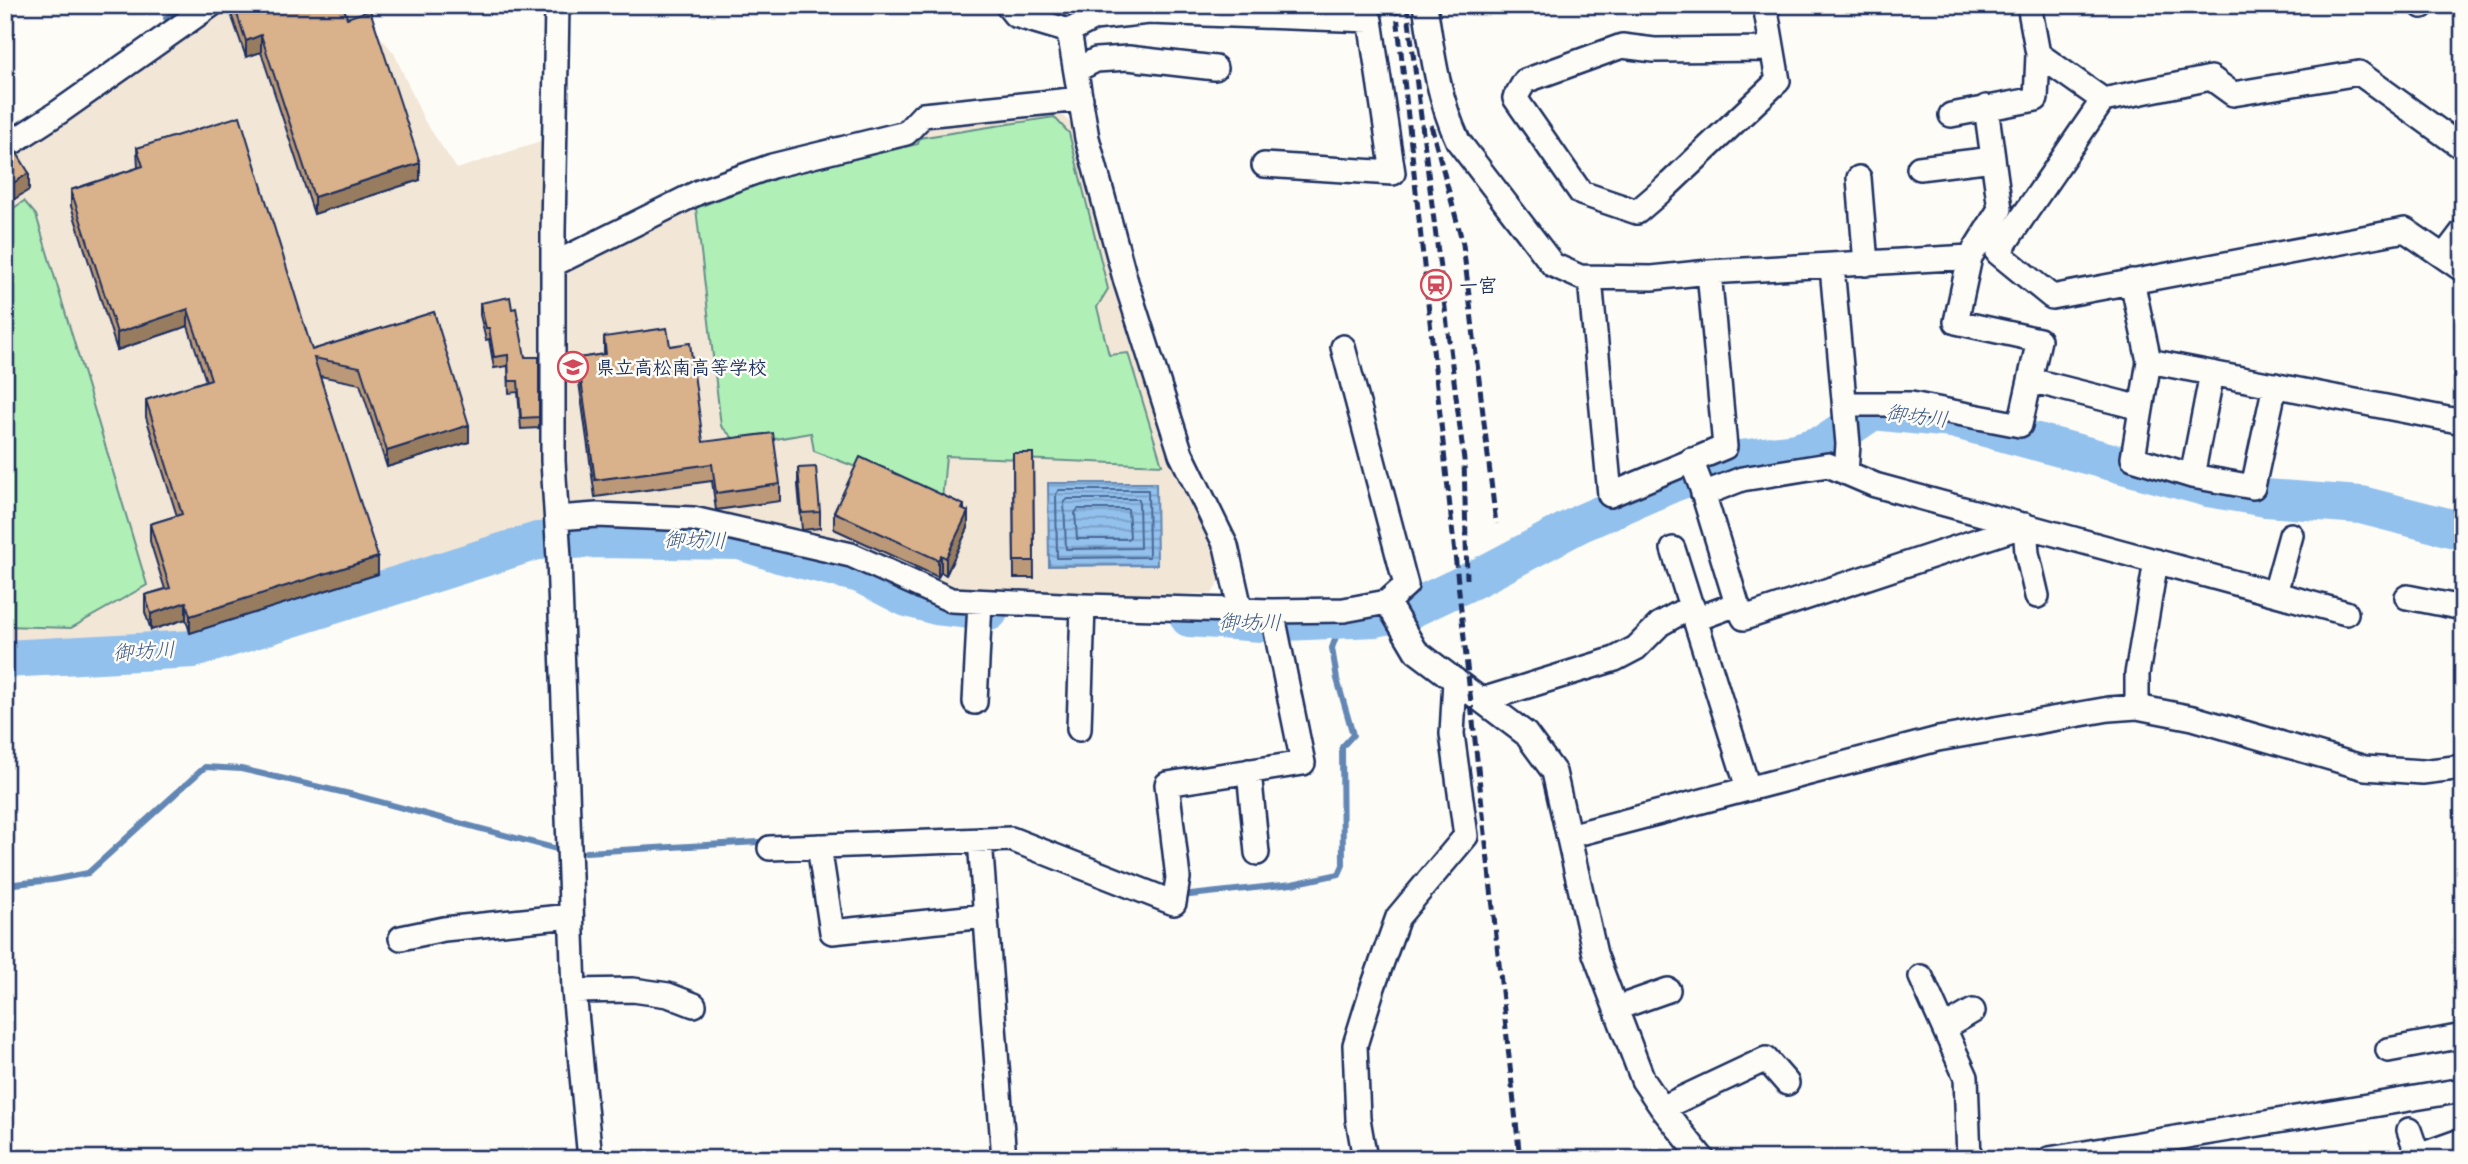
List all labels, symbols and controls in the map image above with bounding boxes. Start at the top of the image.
station icon: 一宮 [1419,268,1453,302]
place label: 一宮 [1459,270,1497,298]
school or university icon: 県立高松南高等学校 [556,350,590,384]
place label: 県立高松南高等学校 [596,352,767,380]
water label: 御坊川 [1884,394,1950,434]
water label: 御坊川 [663,521,727,555]
water label: 御坊川 [1218,603,1282,637]
water label: 御坊川 [112,631,176,667]

